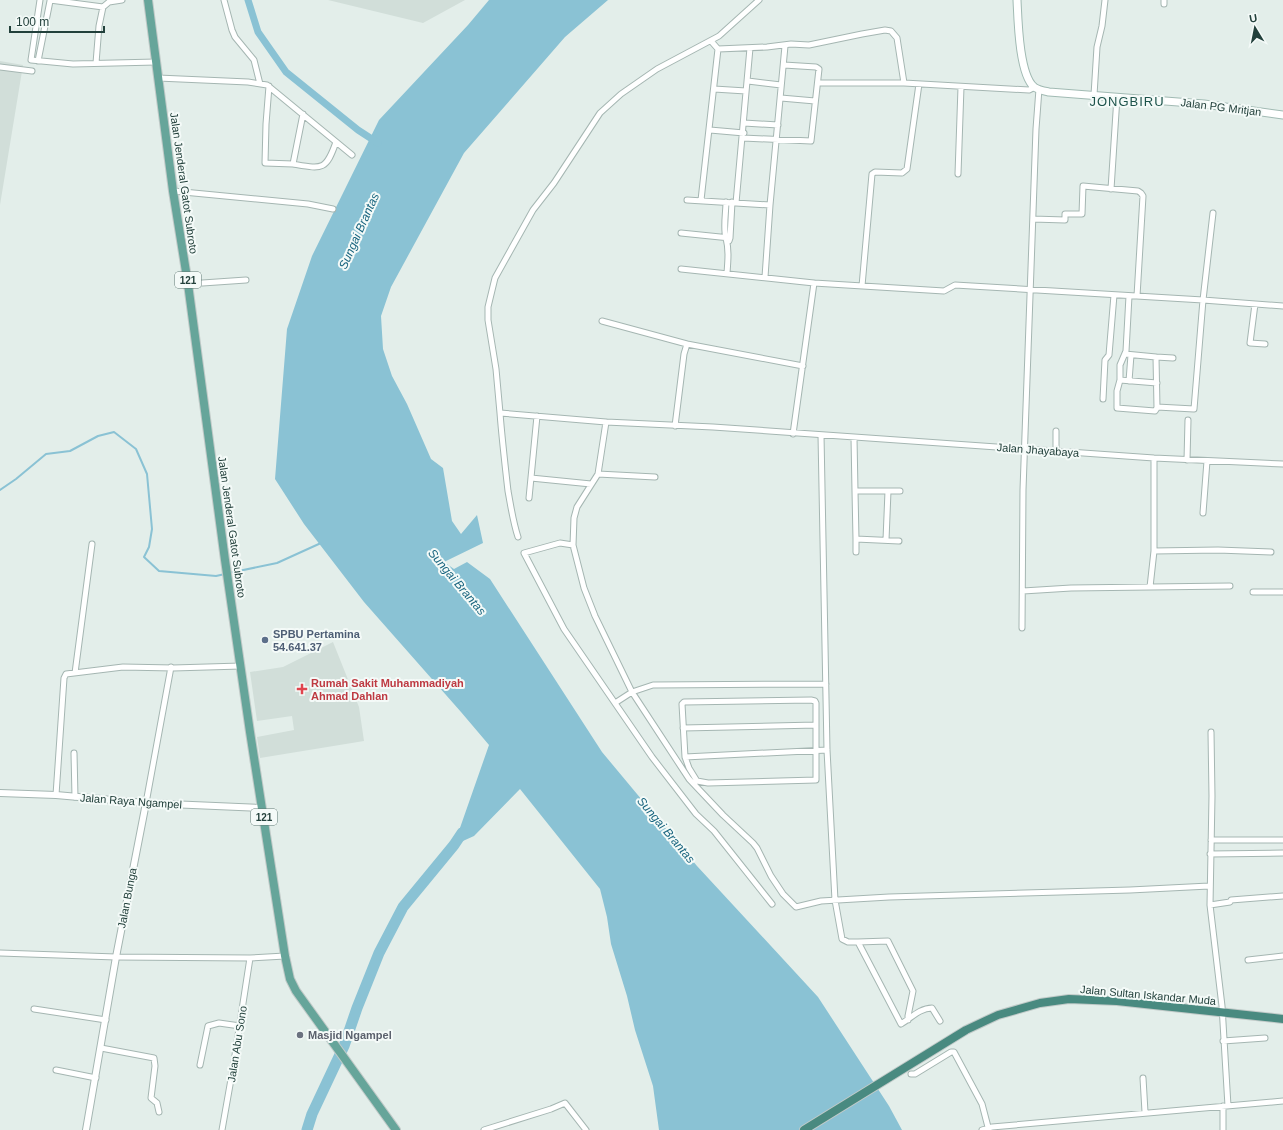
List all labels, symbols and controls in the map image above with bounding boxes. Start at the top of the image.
scale bar [10,8,104,34]
north arrow [1235,8,1275,48]
text: U [1248,12,1258,25]
text: 100 m [16,15,49,29]
district label: JONGBIRU [1089,94,1165,109]
street label: Jalan PG Mritjan [1180,96,1262,118]
street label: Jalan Jenderal Gatot Subroto [168,111,200,255]
water label: Sungai Brantas [336,191,382,271]
road number: 121 [175,272,201,288]
street label: Jalan Jhayabaya [996,441,1080,459]
street label: Jalan Jenderal Gatot Subroto [216,455,248,599]
water label: Sungai Brantas [425,546,489,618]
place label: SPBU Pertamina 54.641.37 [273,628,361,653]
marker: SPBU Pertamina 54.641.37 [260,635,270,645]
place label: Rumah Sakit Muhammadiyah Ahmad Dahlan [311,677,464,702]
marker: Rumah Sakit Muhammadiyah Ahmad Dahlan [296,683,308,695]
street label: Jalan Raya Ngampel [80,791,182,811]
water label: Sungai Brantas [634,794,698,866]
road number: 121 [251,809,277,825]
street label: Jalan Bunga [115,866,139,929]
street label: Jalan Sultan Iskandar Muda [1080,983,1217,1007]
street label: Jalan Abu Sono [225,1005,249,1083]
place label: Masjid Ngampel [308,1029,392,1041]
marker: Masjid Ngampel [295,1030,305,1040]

